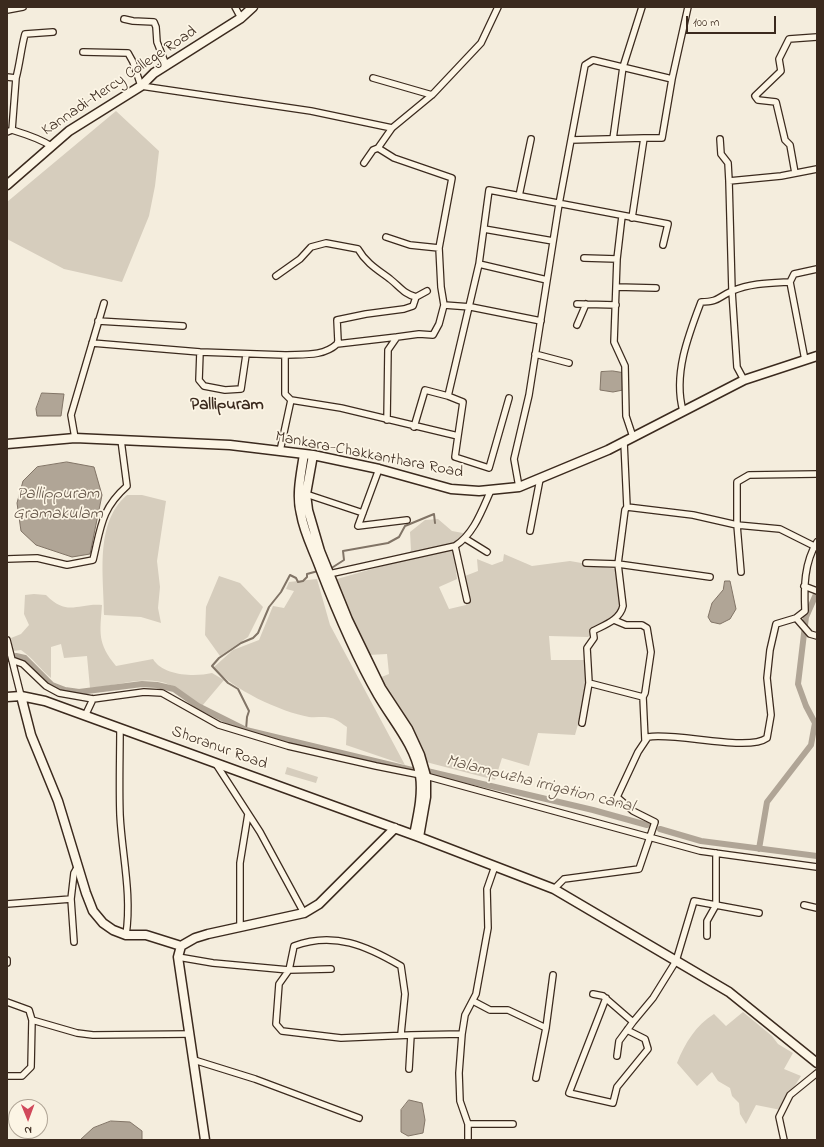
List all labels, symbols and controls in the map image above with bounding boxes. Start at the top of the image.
scale bar [688,8,778,34]
text: 100 m [693,14,720,32]
street label: Kannadi-Mercy College Road [39,23,201,141]
district label: Pallipuram [190,396,264,416]
street label: Mankara-Chakkanthara Road [273,428,465,484]
water label: Pallippuram Gramakulam [13,485,103,525]
street label: Shoranur Road [168,723,270,775]
water label: Malampuzha irrigation canal [444,752,636,818]
north arrow [8,1099,48,1139]
text: N [24,1122,32,1138]

